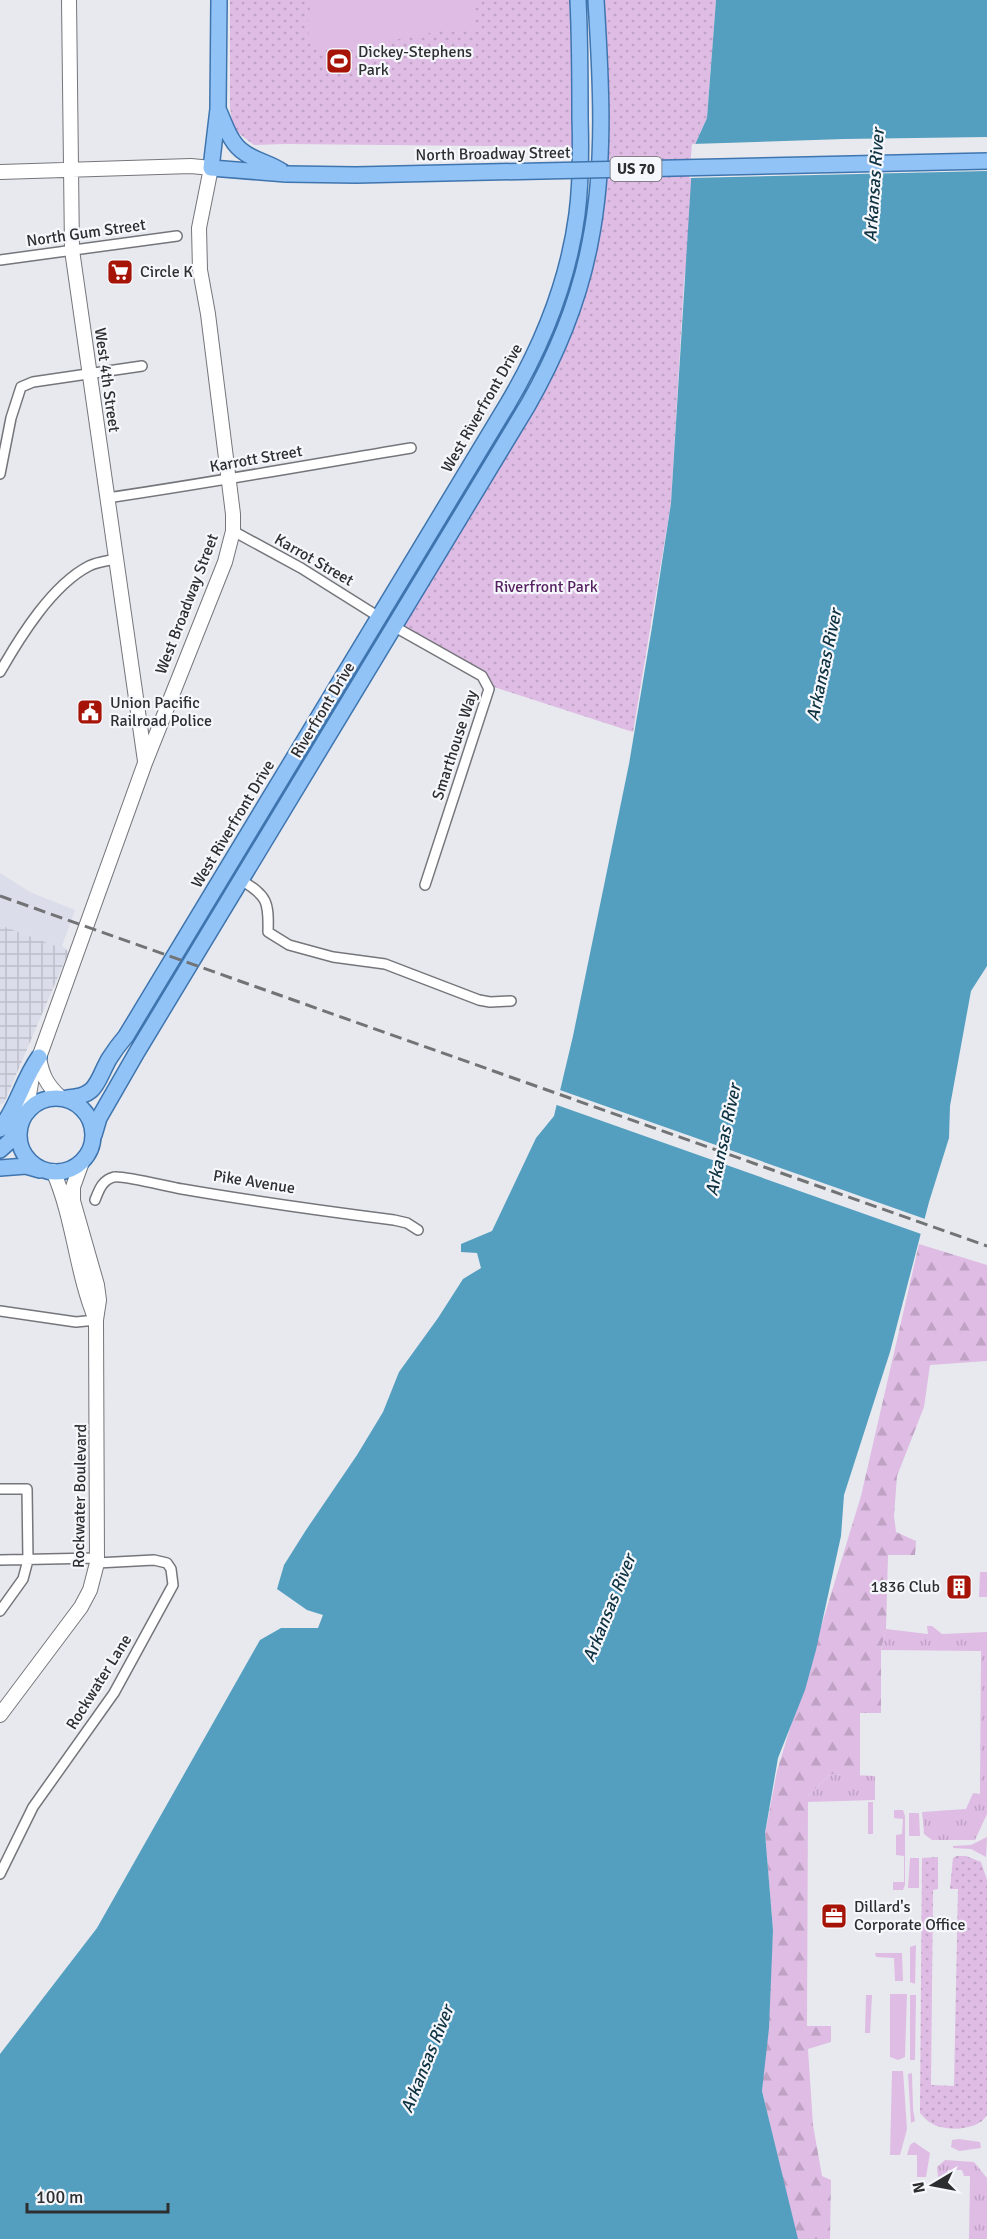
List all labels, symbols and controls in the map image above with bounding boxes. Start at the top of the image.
place label: Dickey-Stephens Park [358,42,472,80]
sports icon: Dickey-Stephens Park [324,46,354,76]
water label: Arkansas River [859,125,889,242]
street label: North Broadway Street [415,143,571,165]
road number: US 70 [610,157,662,181]
street label: North Gum Street [25,215,147,251]
supermarket icon: Circle K [105,257,135,287]
place label: Circle K [140,262,193,282]
street label: West 4th Street [90,326,124,434]
street label: West Riverfront Drive [437,340,527,476]
street label: Karrott Street [208,441,304,477]
street label: Karrot Street [271,529,357,591]
street label: West Broadway Street [151,531,223,677]
park label: Riverfront Park [494,577,598,597]
water label: Arkansas River [801,605,847,723]
street label: Riverfront Drive [287,658,359,762]
street label: Smarthouse Way [428,687,482,802]
place label: Union Pacific Railroad Police [110,693,212,731]
public building icon: Union Pacific Railroad Police [75,697,105,727]
street label: West Riverfront Drive [187,756,279,892]
water label: Arkansas River [700,1080,746,1198]
street label: Pike Avenue [212,1166,296,1198]
street label: Rockwater Boulevard [69,1424,91,1568]
water label: Arkansas River [578,1549,641,1665]
building icon: 1836 Club [944,1572,974,1602]
place label: 1836 Club [871,1577,940,1597]
street label: Rockwater Lane [62,1631,136,1733]
place label: Dillard's Corporate Office [854,1897,965,1935]
office icon: Dillard's Corporate Office [819,1901,849,1931]
water label: Arkansas River [396,2000,459,2116]
north arrow [903,2155,963,2215]
scale bar [27,2176,168,2214]
text: N [908,2180,930,2195]
text: 100 m [36,2186,83,2208]

